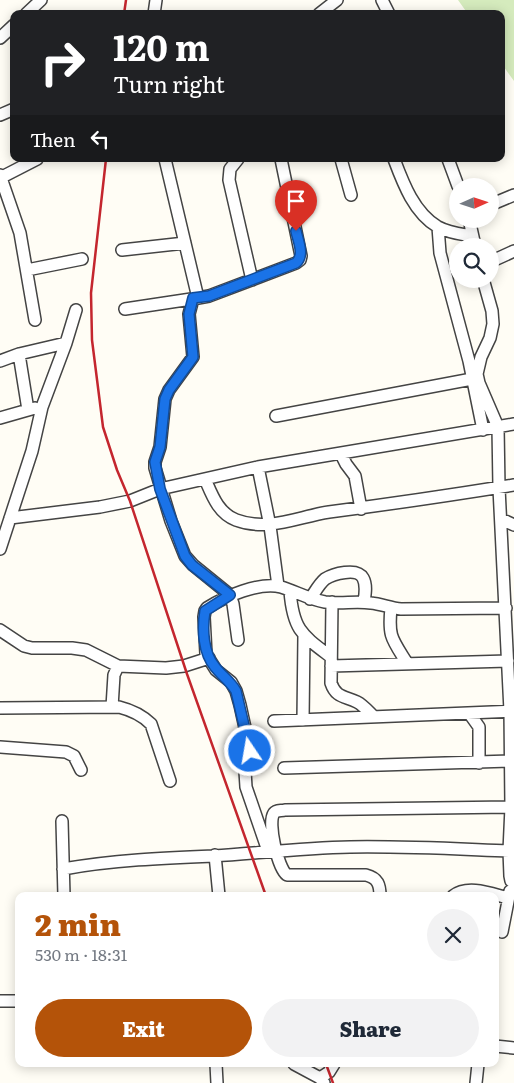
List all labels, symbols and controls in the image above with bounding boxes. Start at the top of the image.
text: 120 m [113,20,210,72]
icon: right [30,30,95,95]
text: Turn right [113,67,225,100]
text: Then [30,125,76,153]
icon: left [86,125,114,153]
north arrow [449,178,499,228]
map controls [449,178,499,288]
pin [275,180,317,231]
icon: arrive [282,187,310,215]
button: search [449,238,499,288]
position arrow [223,724,275,776]
text: 2 min [35,901,121,945]
button: close [427,909,479,961]
text: 530 m · 18:31 [35,942,127,966]
button: Exit [35,999,252,1057]
button: Share [262,999,479,1057]

